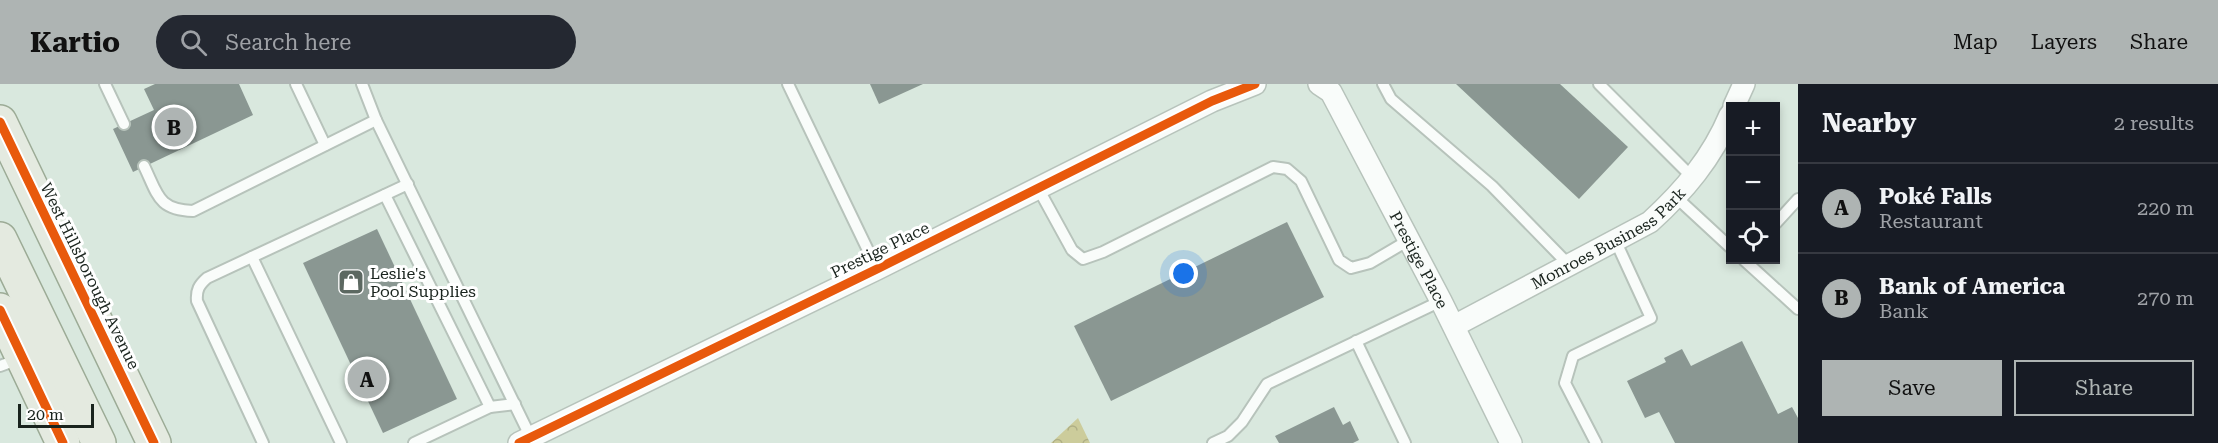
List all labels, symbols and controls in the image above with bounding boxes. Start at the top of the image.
search box [156,15,576,69]
text: Kartio [30,26,120,59]
icon: search [177,26,210,59]
text: Search here [225,30,351,55]
text: Map [1953,30,1998,54]
text: Layers [2031,30,2097,54]
text: Share [2130,30,2188,54]
map controls [1726,102,1780,264]
button: + [1726,102,1780,156]
pin: B [154,104,194,150]
text: Nearby [1822,108,1916,138]
text: 2 results [2114,111,2194,135]
button: − [1726,156,1780,210]
street label: West Hillsborough Avenue [37,180,144,373]
street label: Monroes Business Park [1528,183,1689,293]
text: Poké Falls [1879,184,1992,209]
text: A [1834,196,1849,220]
text: 220 m [2137,196,2194,220]
street label: Prestige Place [1386,208,1453,312]
text: Restaurant [1879,209,1983,233]
button: locate [1726,210,1780,264]
street label: Prestige Place [828,218,932,282]
your location [1169,259,1198,288]
place label: Leslie's Pool Supplies [370,264,476,301]
shop icon: Leslie's Pool Supplies [336,267,366,297]
text: Bank of America [1879,274,2065,299]
text: B [1834,286,1849,310]
text: 270 m [2137,286,2194,310]
text: Bank [1879,299,1928,323]
pin: A [348,356,386,402]
button: Save [1822,360,2002,416]
button: Share [2014,360,2194,416]
scale bar [18,401,94,428]
text: 20 m [27,405,64,424]

